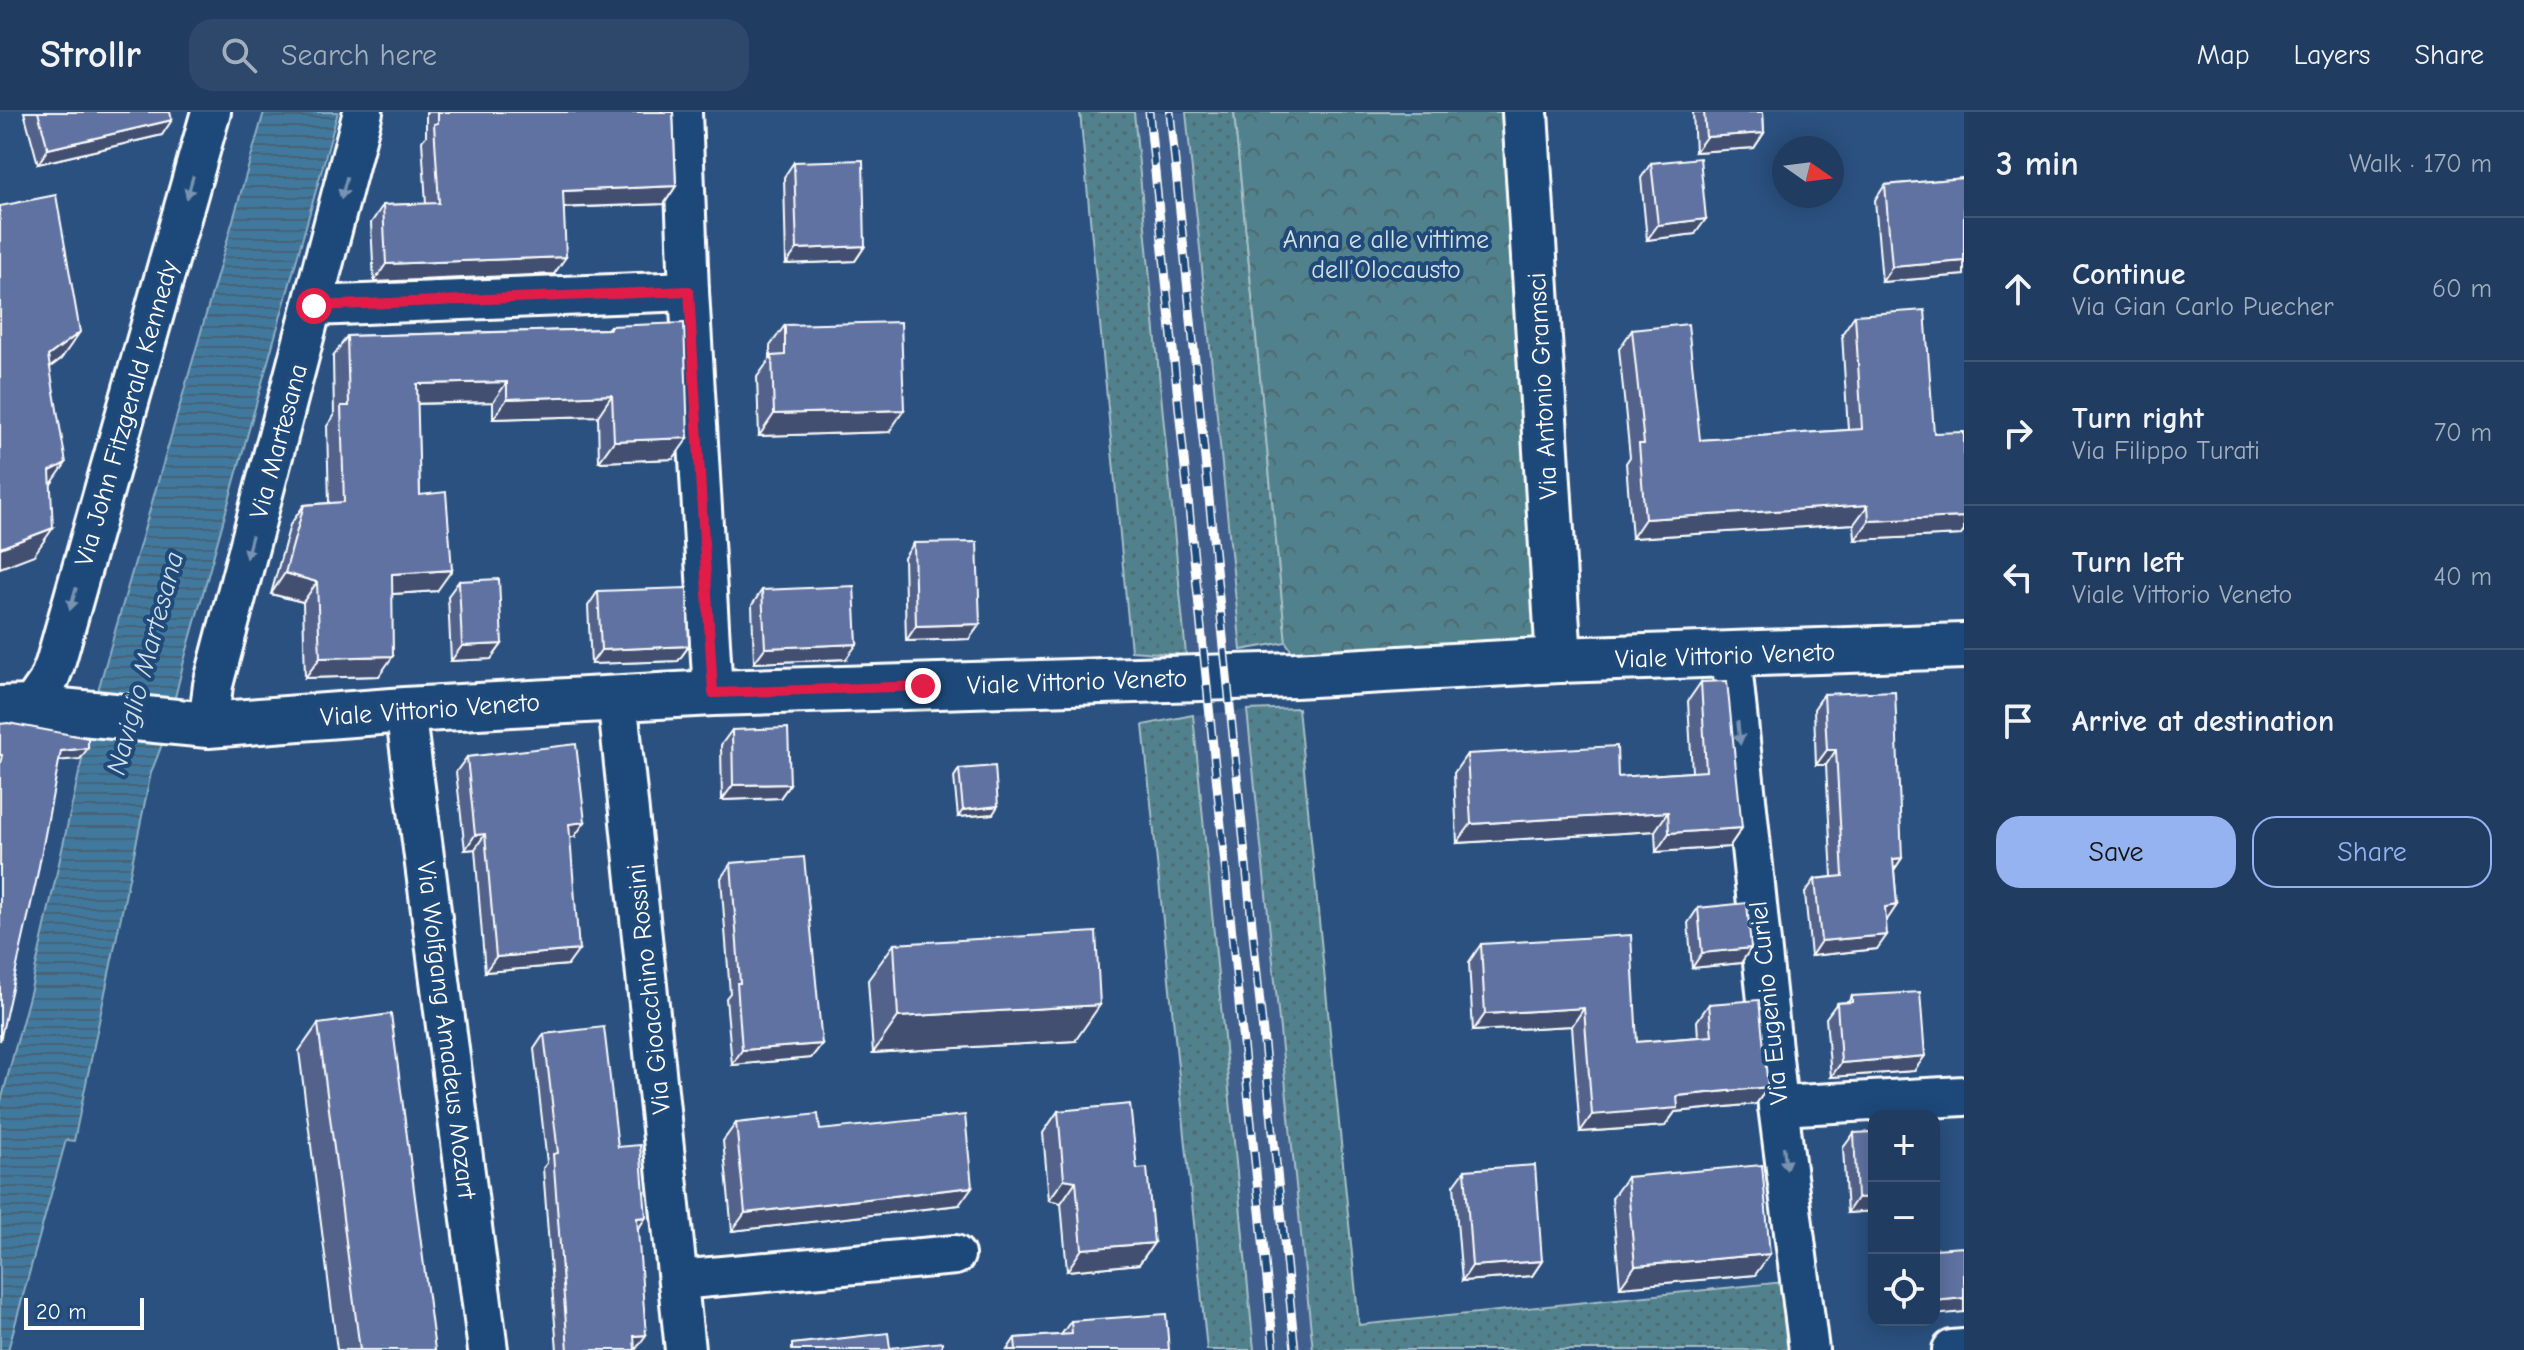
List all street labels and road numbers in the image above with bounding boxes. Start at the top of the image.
street label: Via John Fitzgerald Kennedy [69,257,185,570]
street label: Via Antonio Gramsci [1522,272,1564,500]
street label: Via Martesana [244,361,314,522]
street label: Viale Vittorio Veneto [1614,637,1836,675]
street label: Viale Vittorio Veneto [966,663,1188,701]
street label: Viale Vittorio Veneto [319,687,541,733]
street label: Via Wolfgang Amadeus Mozart [410,860,482,1202]
street label: Via Gioacchino Rossini [621,862,677,1116]
street label: Via Eugenio Curiel [1743,900,1795,1106]

